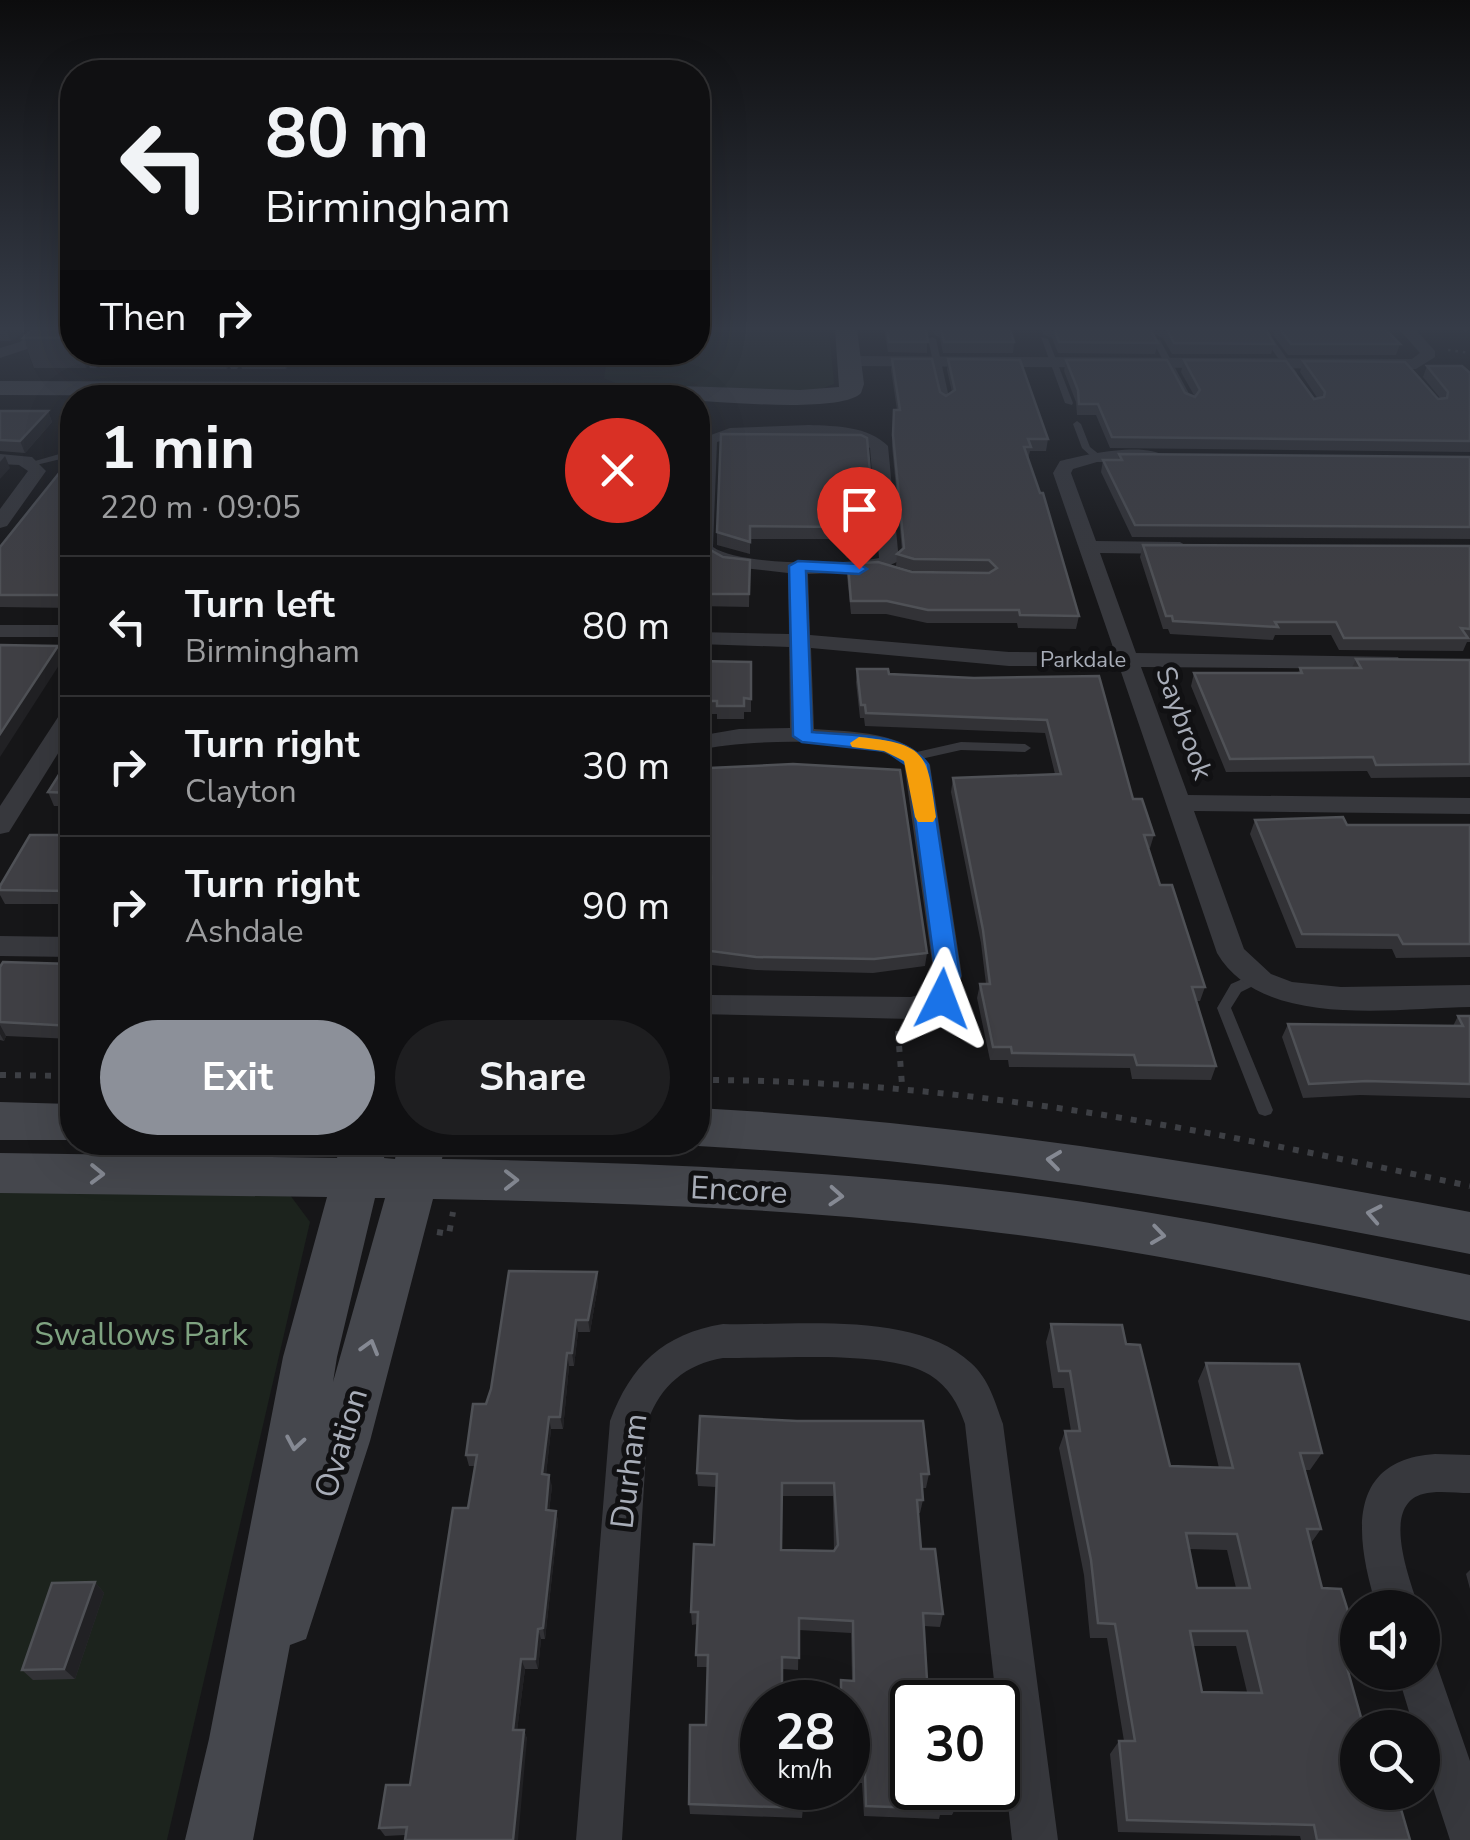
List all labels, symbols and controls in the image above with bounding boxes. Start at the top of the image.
text: 80 m [265,86,429,182]
icon: left [100,100,230,230]
text: Birmingham [265,177,511,238]
icon: right [206,290,261,345]
text: Then [100,292,186,343]
text: 1 min [100,407,255,489]
button: close [565,418,670,523]
pin [817,467,902,570]
icon: arrive [832,482,887,537]
text: 220 m · 09:05 [100,486,301,529]
text: Turn left [185,579,335,630]
icon: left [100,599,155,654]
text: 80 m [582,601,670,652]
text: Birmingham [185,630,360,673]
street label: Parkdale [1040,645,1126,675]
street label: Saybrook [1146,661,1222,786]
text: Turn right [185,719,360,770]
icon: right [100,739,155,794]
text: 30 m [582,741,670,792]
text: Clayton [185,770,297,813]
text: Turn right [185,859,360,910]
icon: right [100,879,155,934]
text: 90 m [582,881,670,932]
text: Ashdale [185,910,304,953]
position arrow [890,947,994,1051]
button: Exit [100,1020,375,1135]
button: Share [395,1020,670,1135]
one-way arrow [1046,1150,1062,1171]
one-way arrow [90,1163,106,1185]
street label: Encore [689,1166,789,1214]
one-way arrow [503,1170,519,1191]
one-way arrow [828,1185,844,1206]
one-way arrow [1366,1204,1383,1225]
one-way arrow [1150,1224,1166,1245]
park label: Swallows Park [34,1313,249,1356]
one-way arrow [359,1339,380,1356]
street label: Ovation [304,1383,378,1503]
street label: Durham [601,1411,657,1531]
one-way arrow [285,1435,306,1451]
map controls [1340,1590,1440,1810]
button: sound [1340,1590,1440,1690]
speed limit sign: 30 [890,1680,1020,1810]
text: 28 [775,1698,835,1767]
button: search [1340,1710,1440,1810]
text: km/h [777,1753,833,1787]

